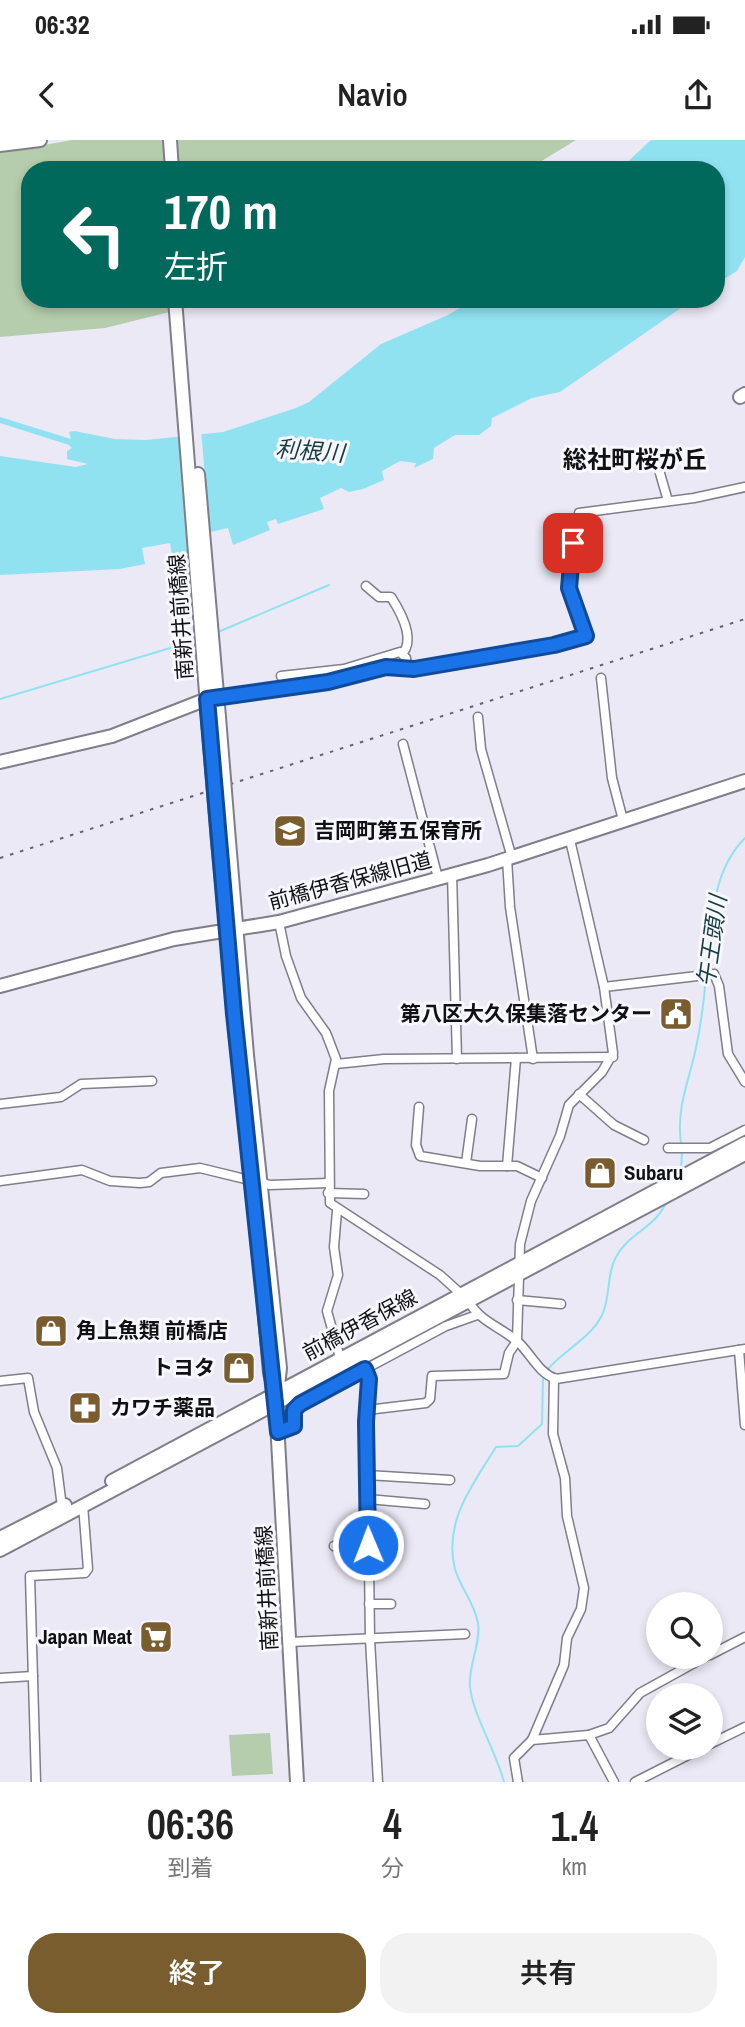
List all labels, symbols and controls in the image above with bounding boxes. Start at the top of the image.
text: 06:32 [35,7,90,42]
text: Navio [337,73,408,116]
icon: back [28,76,66,114]
icon: share [679,76,717,114]
text: 170 m [164,178,278,244]
icon: left [49,189,140,280]
text: 左折 [164,245,228,288]
water label: 利根川 [275,433,349,469]
district label: 総社町桜が丘 [563,443,707,475]
pin [543,513,603,573]
icon: arrive [554,524,592,562]
street label: 南新井前橋線 [162,553,199,681]
school or university icon: 吉岡町第五保育所 [271,812,309,850]
place label: 吉岡町第五保育所 [314,816,482,845]
street label: 前橋伊香保線旧道 [265,845,435,916]
water label: 午王頭川 [690,890,734,989]
public building icon: 第八区大久保集落センター [657,995,695,1033]
place label: 第八区大久保集落センター [400,999,652,1028]
shop icon: Subaru [581,1154,619,1192]
place label: Subaru [624,1158,683,1187]
street label: 前橋伊香保線 [297,1282,422,1367]
shop icon: 角上魚類 前橋店 [32,1312,70,1350]
place label: 角上魚類 前橋店 [76,1316,228,1345]
shop icon: トヨタ [220,1349,258,1387]
place label: トヨタ [152,1353,215,1382]
pharmacy icon: カワチ薬品 [66,1389,104,1427]
place label: カワチ薬品 [110,1393,215,1422]
position arrow [331,1508,405,1582]
street label: 南新井前橋線 [249,1524,284,1652]
map controls [646,1592,723,1760]
button: search [646,1592,723,1669]
supermarket icon: Japan Meat [137,1618,175,1656]
place label: Japan Meat [38,1622,132,1651]
button: layers [646,1683,723,1760]
text: 06:36 [147,1796,234,1852]
text: 4 [383,1796,402,1852]
text: 1.4 [550,1798,598,1854]
text: km [562,1851,587,1882]
text: 到着 [167,1852,213,1883]
text: 分 [381,1852,404,1883]
button: 終了 [28,1933,366,2013]
button: 共有 [380,1933,717,2013]

